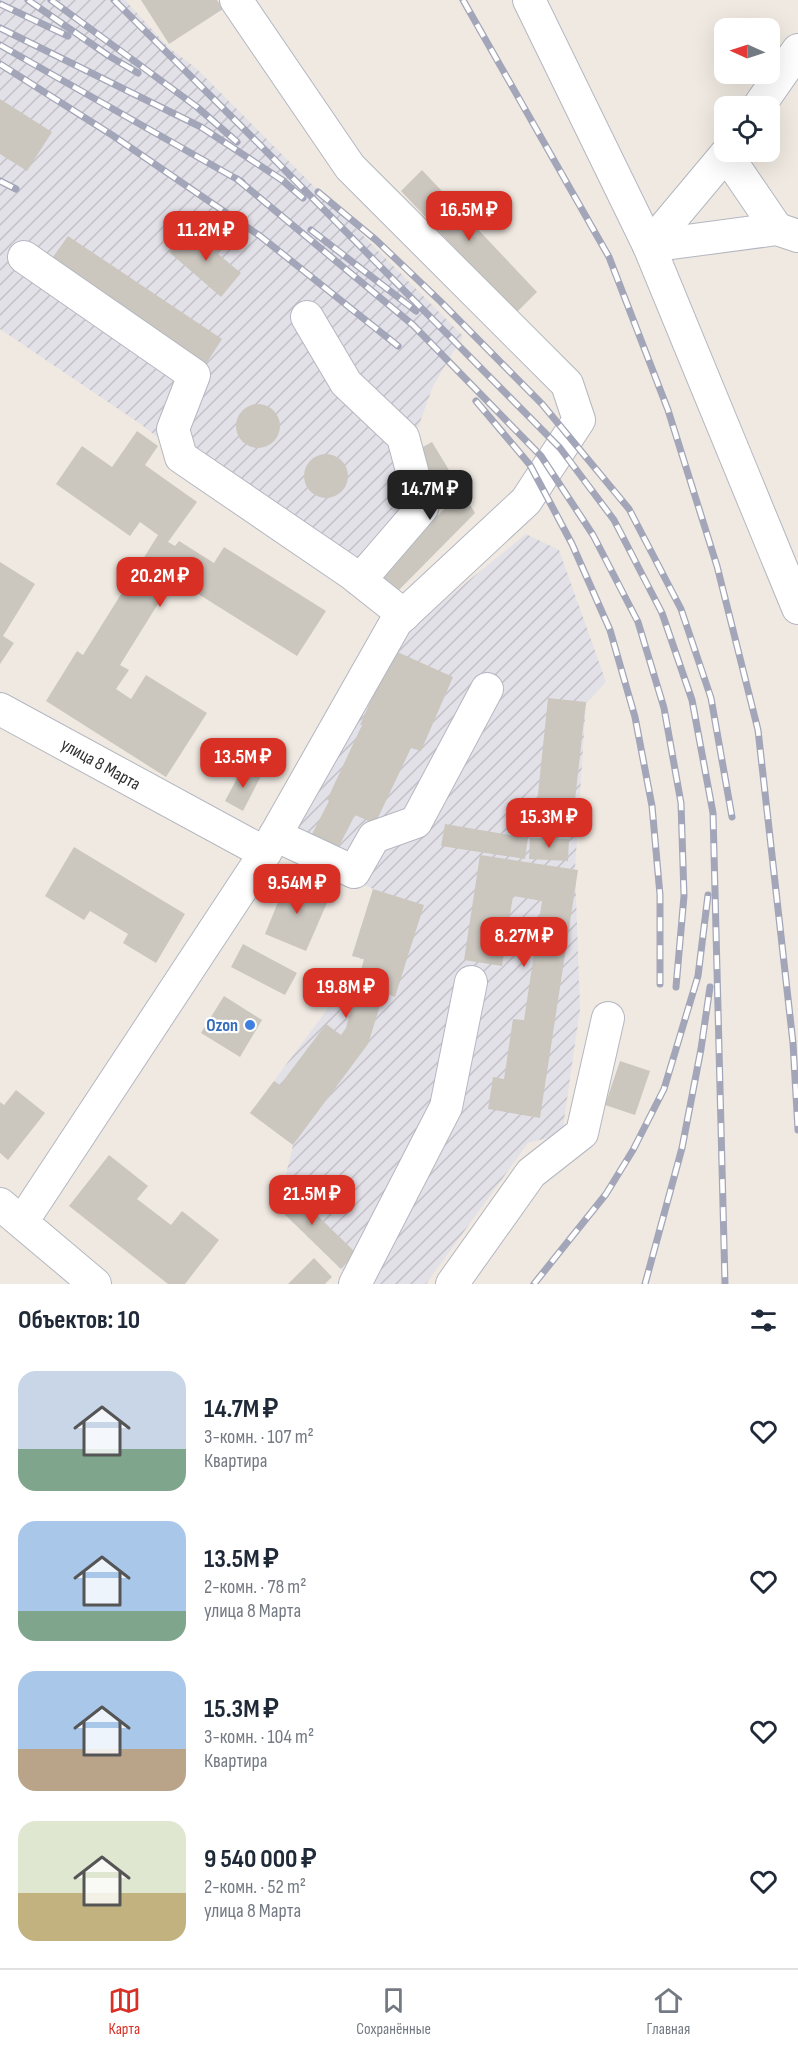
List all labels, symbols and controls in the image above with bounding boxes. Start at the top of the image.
north arrow [714,18,780,84]
map controls [714,18,780,162]
button: locate [714,96,780,162]
pin: 16.5M ₽ [414,191,524,242]
text: 16.5M ₽ [440,198,498,222]
pin: 11.2M ₽ [151,211,261,262]
text: 11.2M ₽ [177,218,235,242]
pin: 14.7M ₽ [375,470,485,521]
text: 14.7M ₽ [401,477,459,501]
pin: 20.2M ₽ [105,557,215,608]
text: 20.2M ₽ [131,564,189,588]
street label: улица 8 Марта [57,734,144,795]
pin: 13.5M ₽ [188,738,298,789]
text: 13.5M ₽ [214,745,272,769]
pin: 15.3M ₽ [494,798,604,849]
text: 15.3M ₽ [520,805,578,829]
pin: 9.54M ₽ [242,864,352,915]
text: 9.54M ₽ [267,871,327,895]
pin: 8.27M ₽ [469,917,579,968]
text: 8.27M ₽ [494,924,554,948]
pin: 19.8M ₽ [291,968,401,1019]
text: 19.8M ₽ [317,975,375,999]
place label: Ozon [206,1015,238,1036]
marker: Ozon [243,1018,257,1032]
pin: 21.5M ₽ [257,1175,367,1226]
text: 21.5M ₽ [283,1182,341,1206]
icon: filters [747,1304,780,1337]
text: Объектов: 10 [18,1305,140,1336]
text: 14.7M ₽ [204,1394,278,1425]
icon: home [66,1395,138,1467]
icon: heart [747,1415,780,1448]
text: 3-комн. · 107 m² [204,1425,314,1449]
text: Квартира [204,1449,268,1473]
text: 13.5M ₽ [204,1544,279,1575]
icon: home [66,1545,138,1617]
icon: heart [747,1565,780,1598]
text: 2-комн. · 78 m² [204,1575,306,1599]
text: улица 8 Марта [204,1599,301,1623]
text: 15.3M ₽ [204,1694,279,1725]
icon: home [66,1695,138,1767]
icon: heart [747,1715,780,1748]
text: 3-комн. · 104 m² [204,1725,314,1749]
text: Квартира [204,1749,268,1773]
text: 9 540 000 ₽ [204,1844,317,1875]
icon: home [66,1845,138,1917]
icon: heart [747,1865,780,1898]
text: 2-комн. · 52 m² [204,1875,306,1899]
text: улица 8 Марта [204,1899,301,1923]
tab: Карта [108,1984,141,2039]
tab: Сохранённые [356,1984,431,2039]
tab: Главная [647,1984,690,2039]

